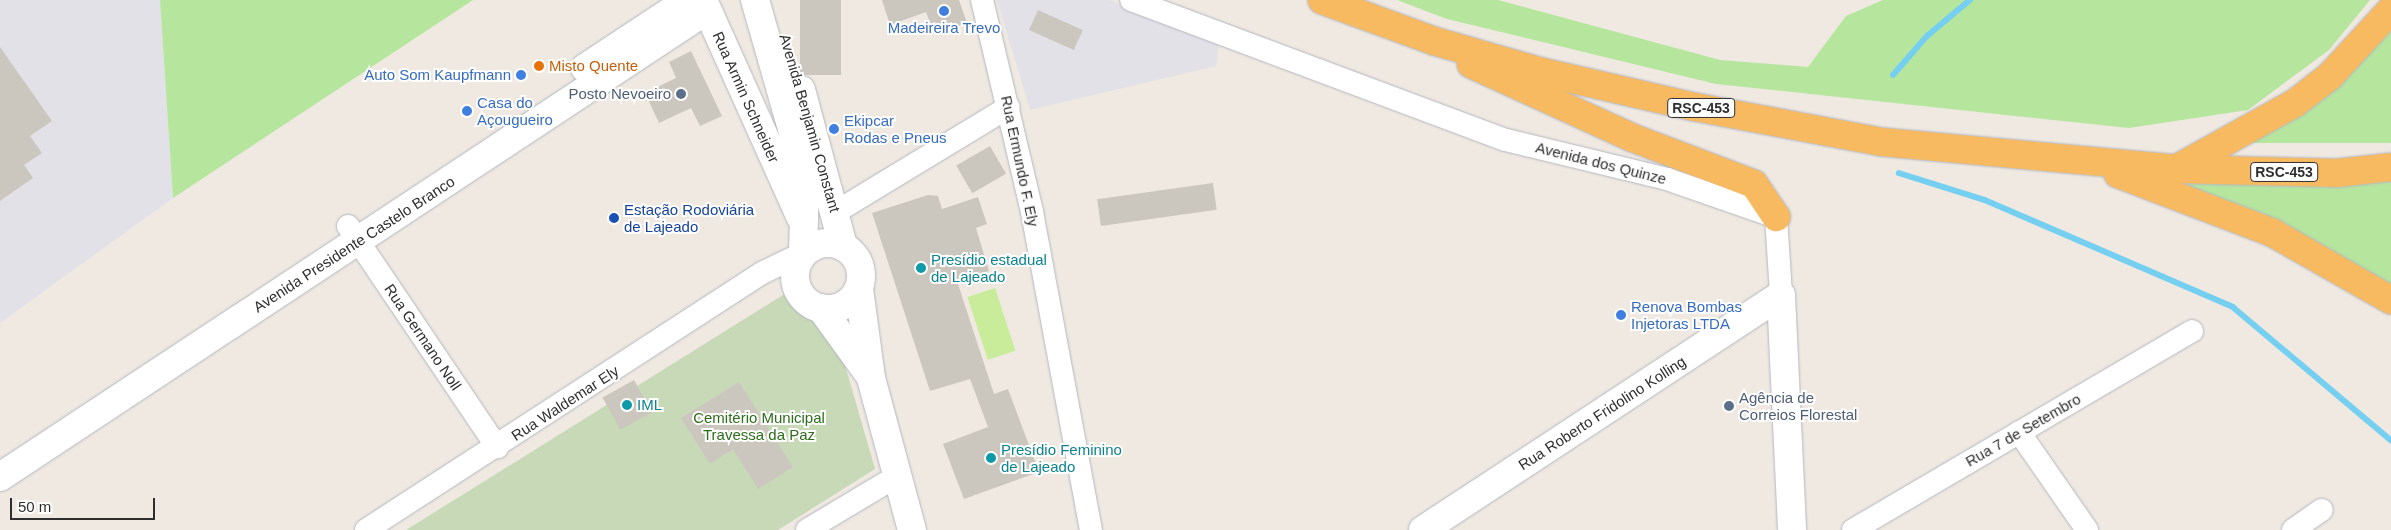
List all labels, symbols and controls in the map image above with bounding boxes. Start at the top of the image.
marker: Madeireira Trevo [938,5,950,17]
place label: Madeireira Trevo [888,19,1000,37]
street label: Rua Armin Schneider [709,28,783,166]
street label: Avenida Benjamin Constant [776,32,844,214]
place label: Misto Quente [549,57,638,75]
marker: Misto Quente [533,60,545,72]
place label: Auto Som Kaupfmann [364,66,511,84]
marker: Auto Som Kaupfmann [515,69,527,81]
place label: Posto Nevoeiro [568,85,671,103]
marker: Posto Nevoeiro [675,88,687,100]
place label: Casa do Açougueiro [477,93,553,128]
street label: Rua Ermundo F. Ely [997,94,1043,228]
road number: RSC-453 [1666,96,1736,120]
marker: Casa do Açougueiro [461,105,473,117]
place label: Ekipcar Rodas e Pneus [844,111,947,146]
marker: Ekipcar Rodas e Pneus [828,123,840,135]
street label: Avenida dos Quinze [1534,138,1668,188]
road number: RSC-453 [2249,160,2319,183]
street label: Avenida Presidente Castelo Branco [250,172,458,316]
place label: Estação Rodoviária de Lajeado [624,200,754,235]
marker: Estação Rodoviária de Lajeado [608,212,620,224]
place label: Presídio estadual de Lajeado [931,250,1047,285]
marker: Presídio estadual de Lajeado [915,262,927,274]
street label: Rua Germano Noll [381,280,465,394]
place label: Renova Bombas Injetoras LTDA [1631,297,1742,332]
marker: Renova Bombas Injetoras LTDA [1615,309,1627,321]
street label: Rua Roberto Fridolino Kolling [1515,352,1689,474]
street label: Rua Waldemar Ely [508,362,622,444]
place label: Agência de Correios Florestal [1739,388,1857,423]
street label: Rua 7 de Setembro [1962,390,2084,470]
place label: IML [637,396,662,414]
marker: IML [621,399,633,411]
marker: Agência de Correios Florestal [1723,400,1735,412]
park label: Cemitério Municipal Travessa da Paz [693,408,825,443]
place label: Presídio Feminino de Lajeado [1001,440,1122,475]
marker: Presídio Feminino de Lajeado [985,452,997,464]
scale bar [12,488,158,520]
text: 50 m [18,498,51,515]

